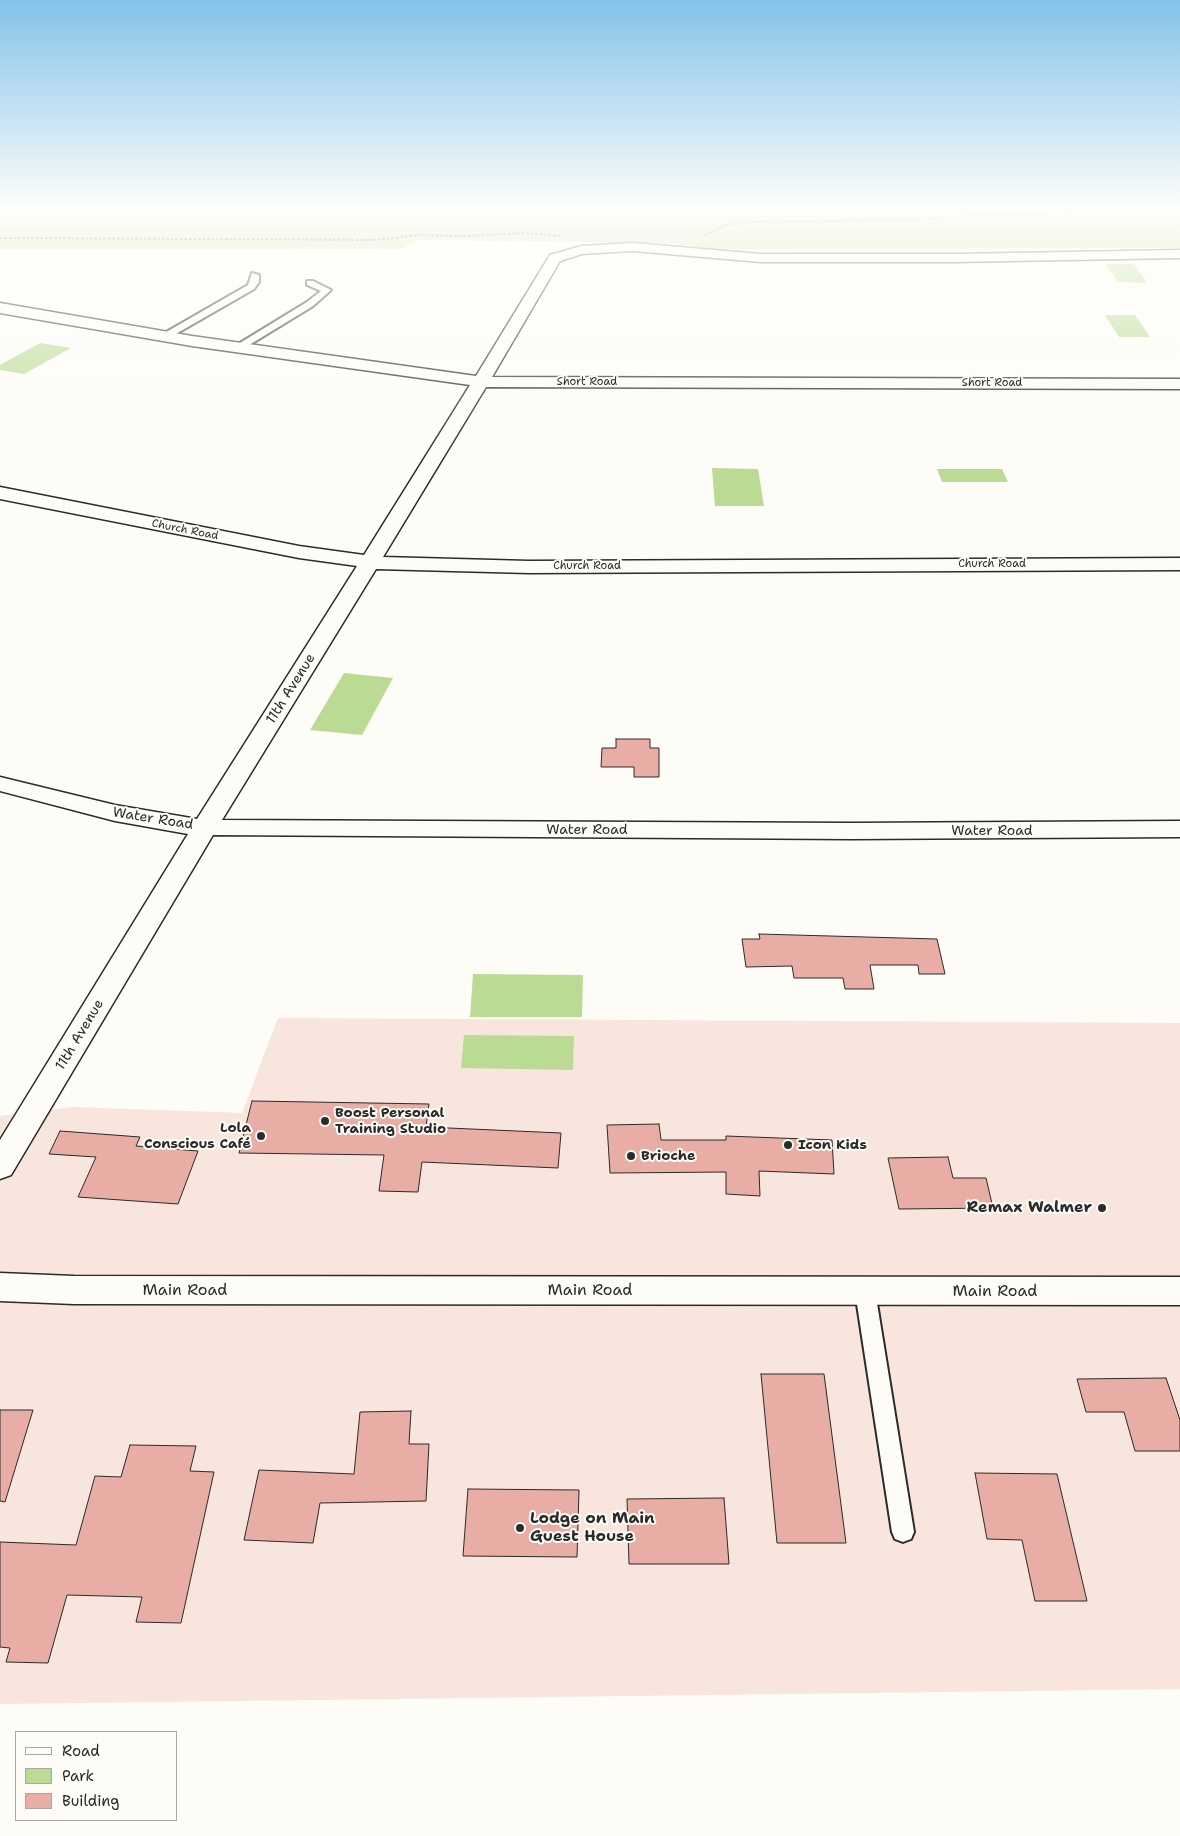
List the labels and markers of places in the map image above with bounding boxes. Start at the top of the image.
place label: Boost Personal Training Studio [335,1105,446,1138]
marker: Boost Personal Training Studio [319,1115,331,1127]
place label: Lola Conscious Café [144,1120,251,1152]
marker: Lola Conscious Café [255,1130,267,1142]
place label: Icon Kids [798,1137,867,1153]
marker: Icon Kids [782,1139,794,1151]
place label: Brioche [641,1148,695,1164]
marker: Brioche [625,1150,637,1162]
place label: Remax Walmer [967,1198,1092,1218]
marker: Remax Walmer [1096,1202,1108,1214]
place label: Lodge on Main Guest House [530,1509,655,1547]
marker: Lodge on Main Guest House [514,1522,526,1534]

